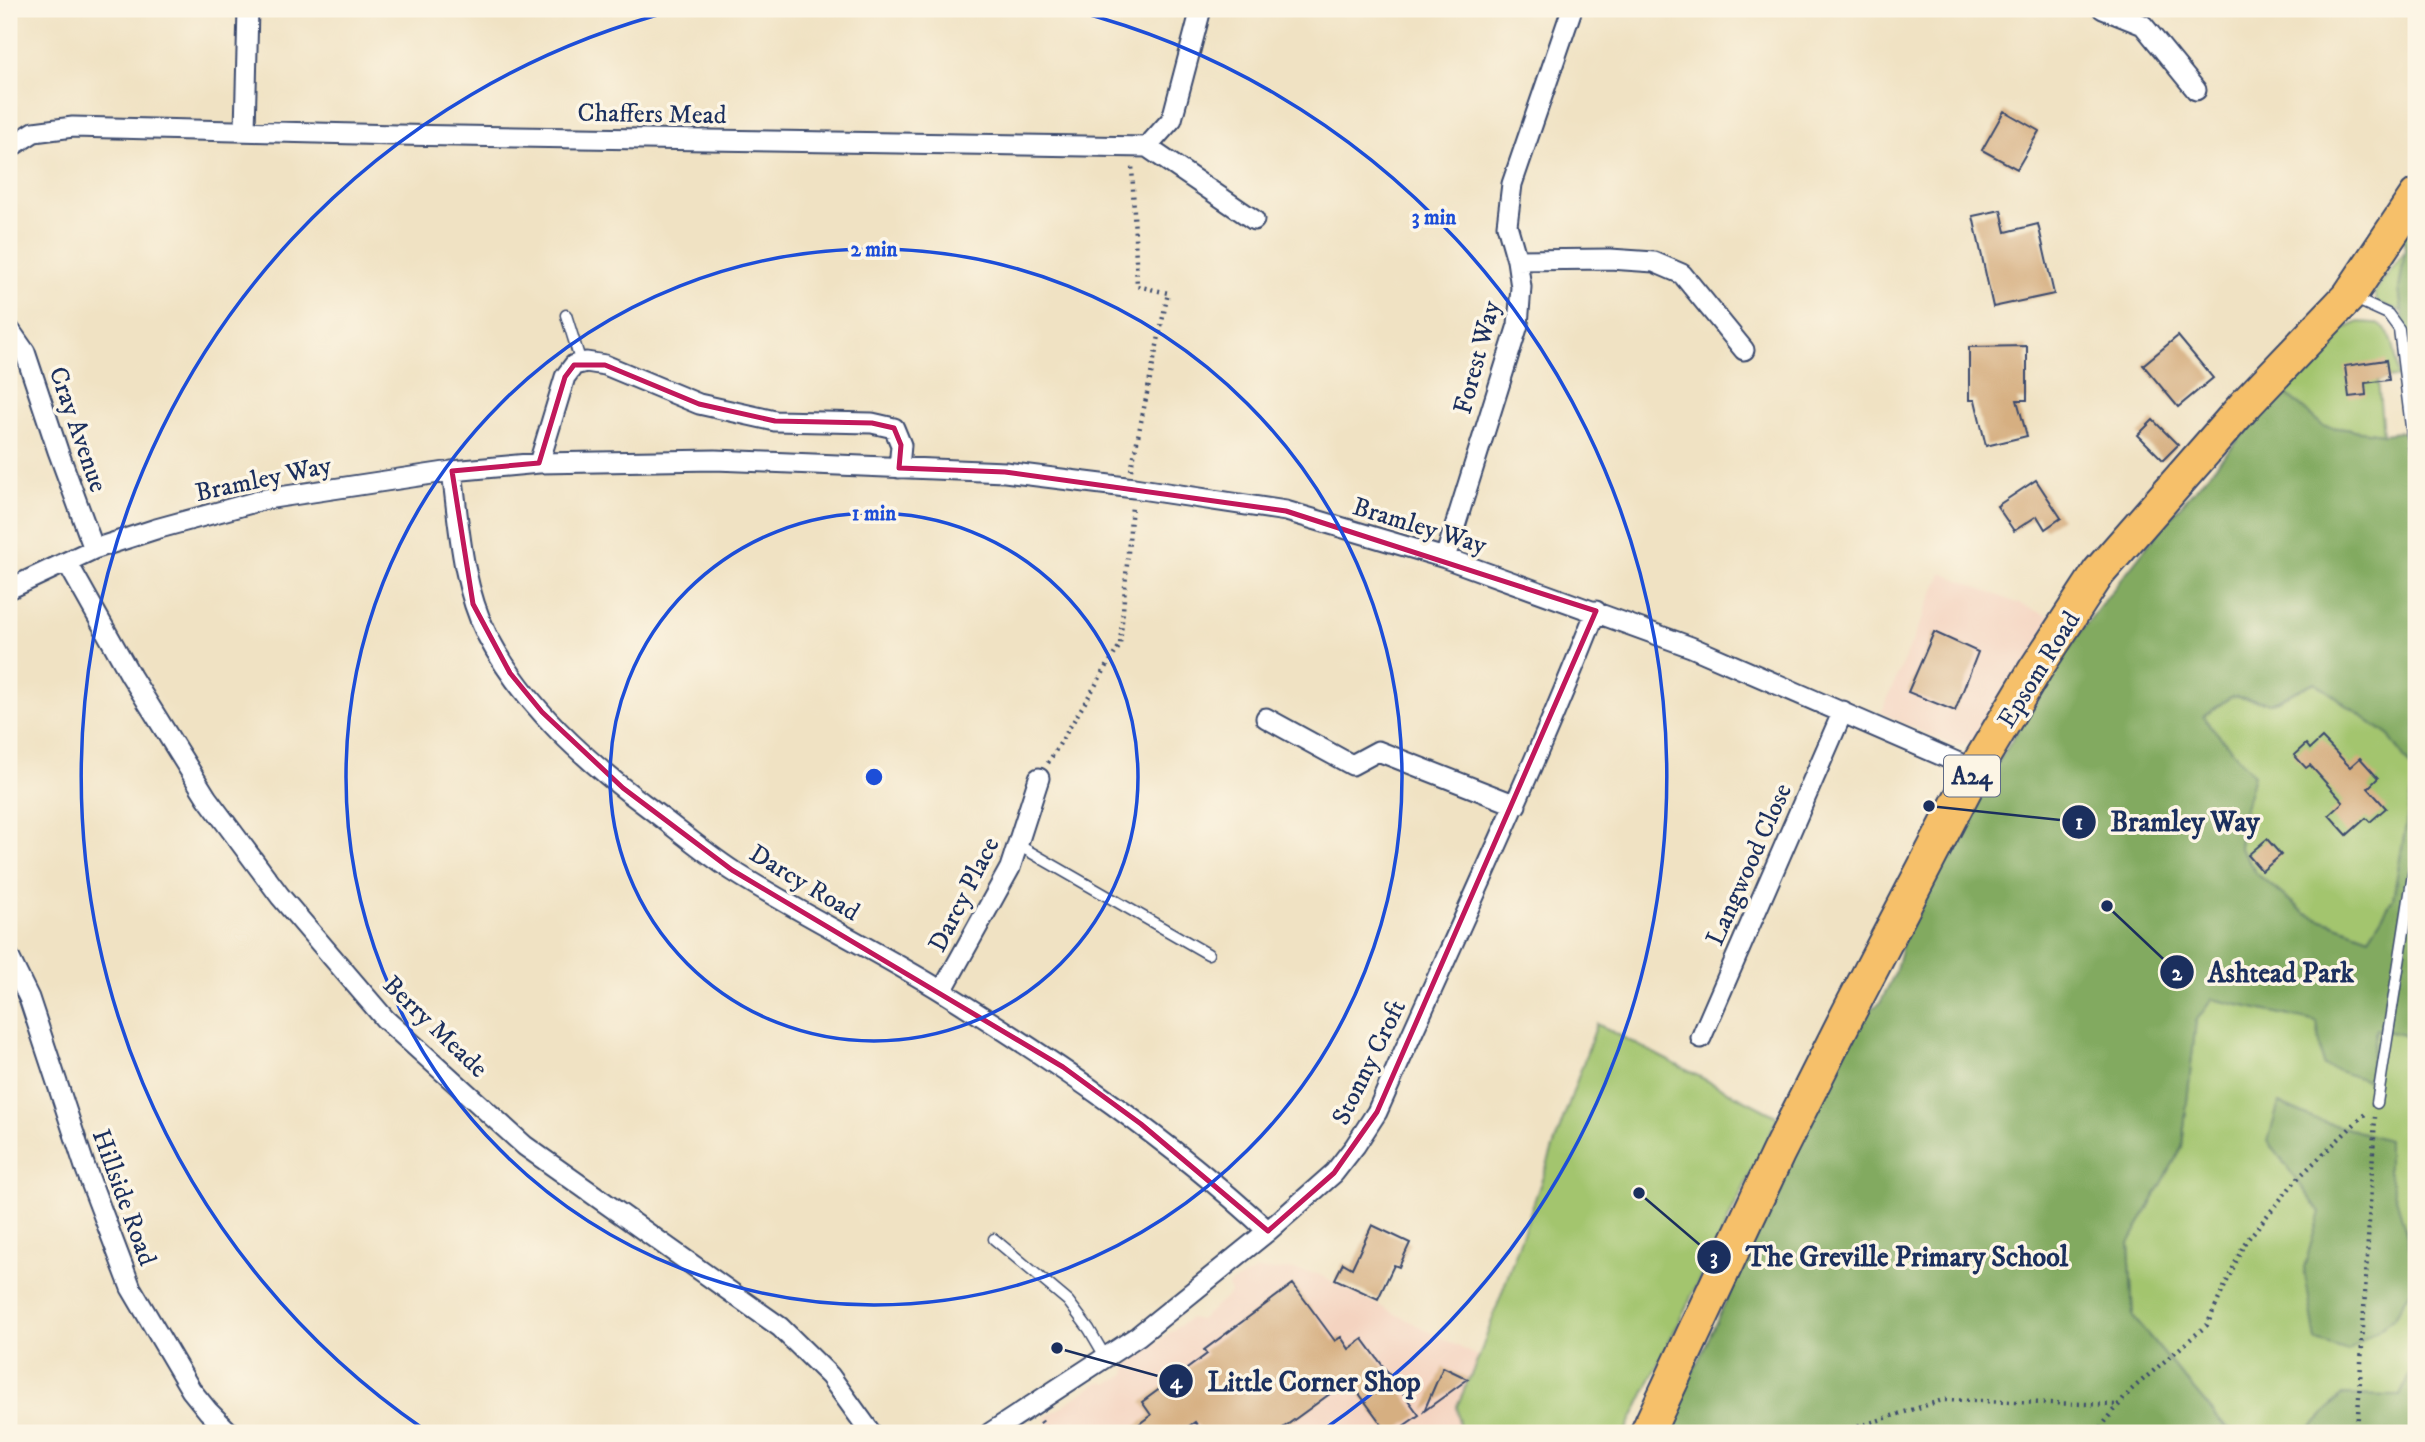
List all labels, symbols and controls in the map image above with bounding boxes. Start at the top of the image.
street label: Chaffers Mead [577,97,727,132]
text: 3 min [1412,205,1457,231]
text: 2 min [851,237,899,263]
street label: Forest Way [1446,296,1509,418]
street label: Cray Avenue [41,362,114,497]
street label: Bramley Way [192,449,335,510]
street label: Bramley Way [1349,490,1491,563]
text: 1 min [852,501,897,527]
street label: Epsom Road [1990,605,2088,734]
road number: A24 [1944,756,2000,796]
centre of rings [862,765,886,789]
street label: Langwood Close [1699,778,1800,951]
callout: Bramley Way [2061,797,2273,846]
text: Bramley Way [2110,805,2260,840]
text: 1 [2075,810,2083,836]
street label: Darcy Place [921,832,1007,958]
street label: Darcy Road [743,837,865,929]
callout: Ashtead Park [2159,948,2369,997]
text: Ashtead Park [2207,956,2355,991]
text: 2 [2172,961,2183,987]
street label: Berry Meade [376,969,494,1085]
street label: Stonny Croft [1325,995,1414,1131]
street label: Hillside Road [84,1125,164,1270]
callout: The Greville Primary School [1696,1232,2082,1281]
text: The Greville Primary School [1745,1240,2069,1275]
text: 3 [1710,1245,1718,1271]
callout: Little Corner Shop [1159,1357,1435,1406]
text: Little Corner Shop [1207,1365,1421,1400]
text: 4 [1170,1369,1183,1395]

